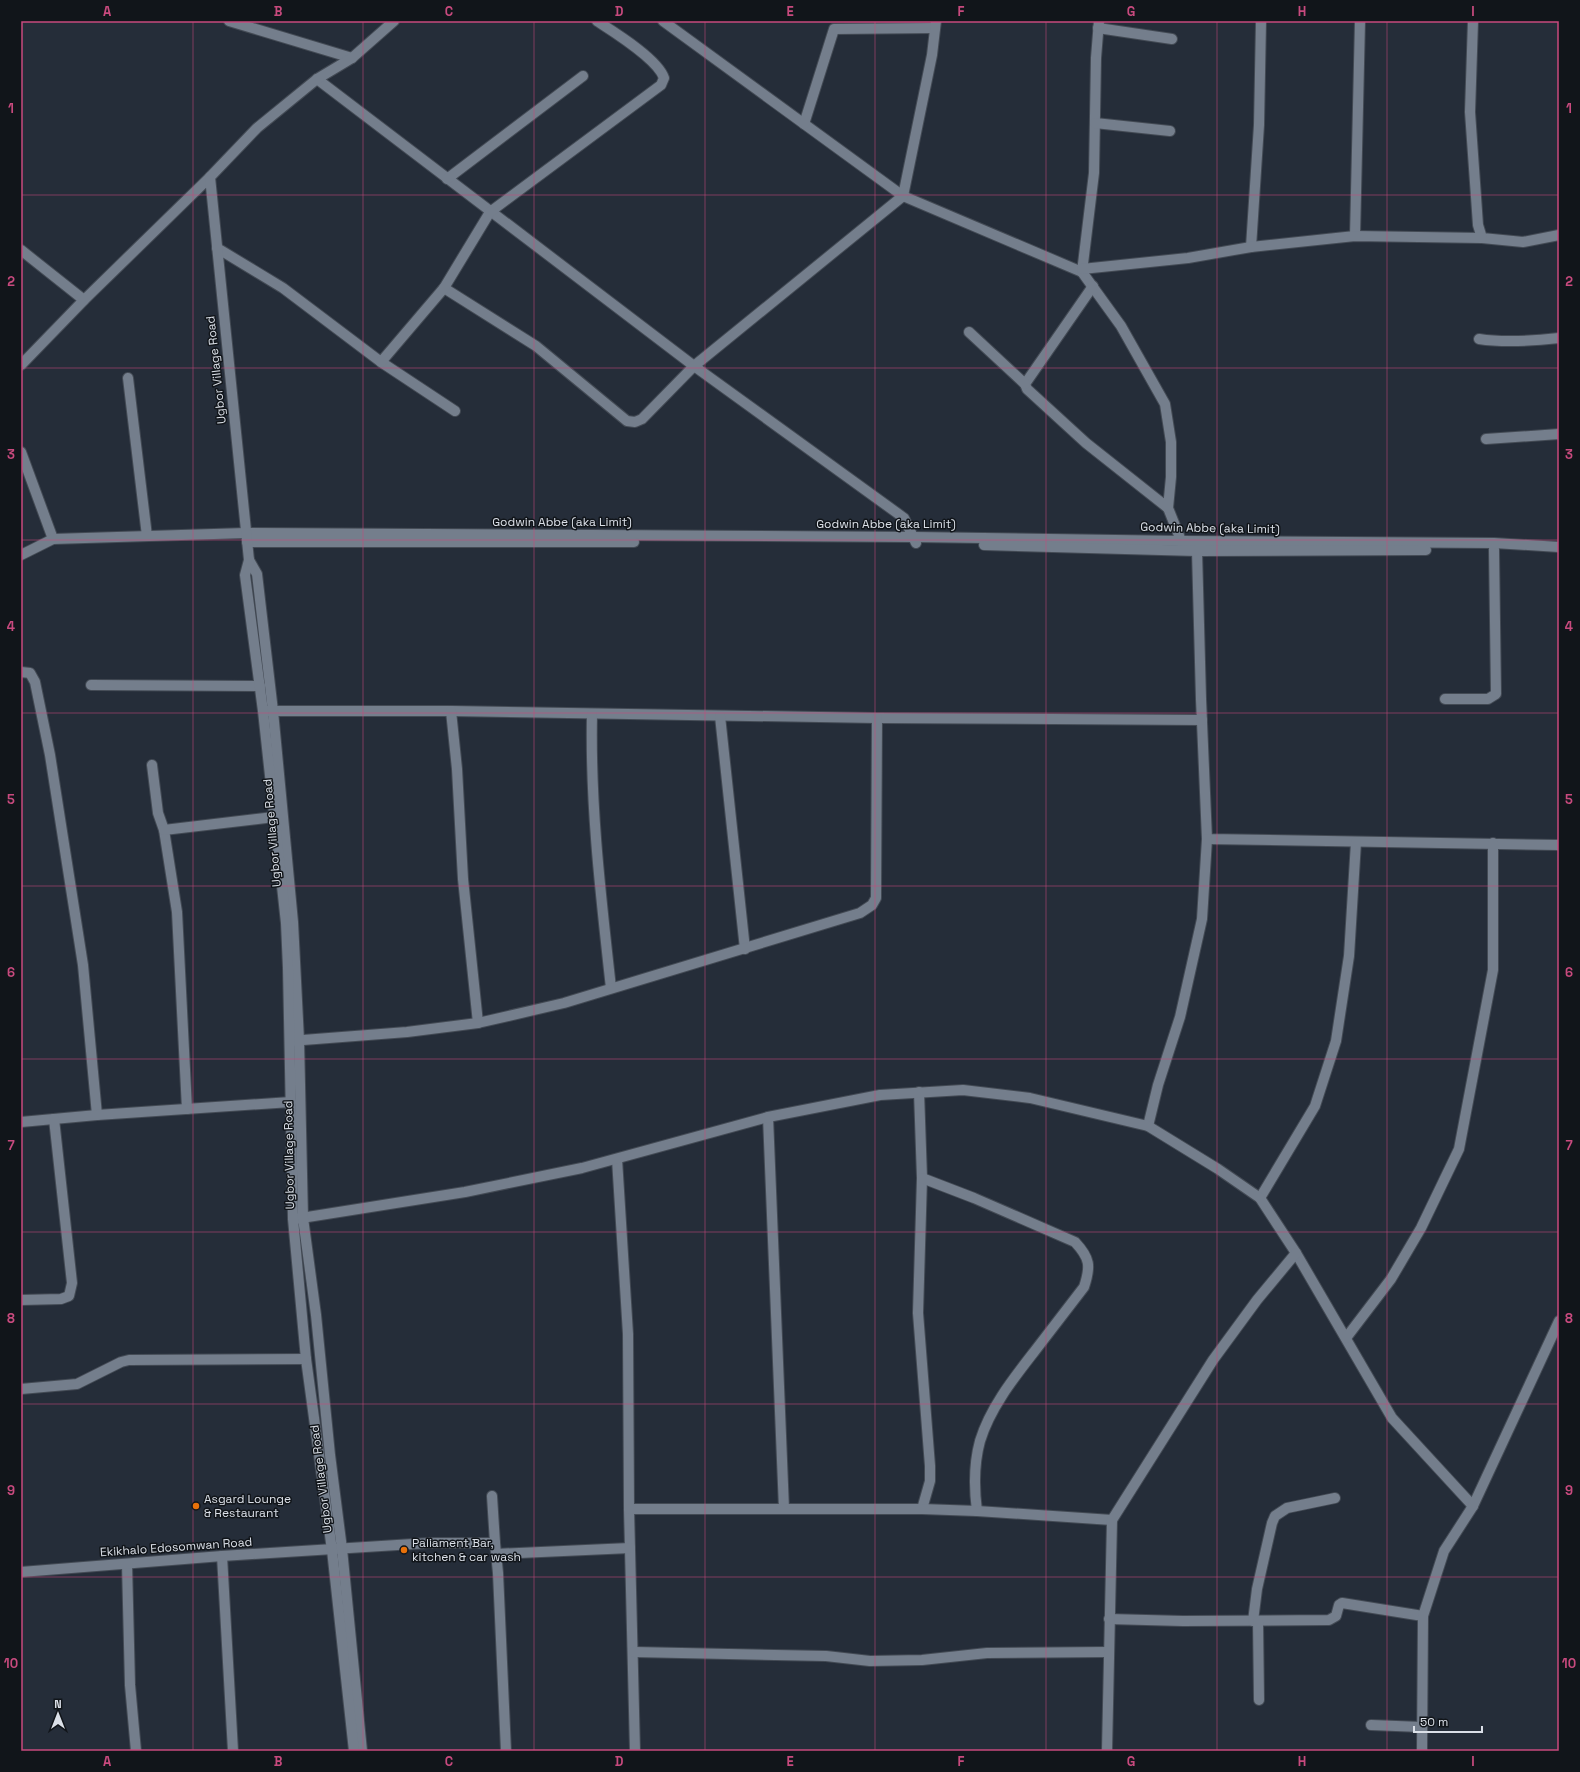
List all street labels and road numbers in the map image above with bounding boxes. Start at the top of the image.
street label: Ugbor Village Road [202,315,230,425]
street label: Godwin Abbe (aka Limit) [492,514,632,530]
street label: Godwin Abbe (aka Limit) [816,516,956,532]
street label: Godwin Abbe (aka Limit) [1140,519,1280,537]
street label: Ugbor Village Road [259,778,285,888]
street label: Ugbor Village Road [280,1101,298,1209]
street label: Ugbor Village Road [306,1424,336,1534]
street label: Ekikhalo Edosomwan Road [99,1534,253,1560]

